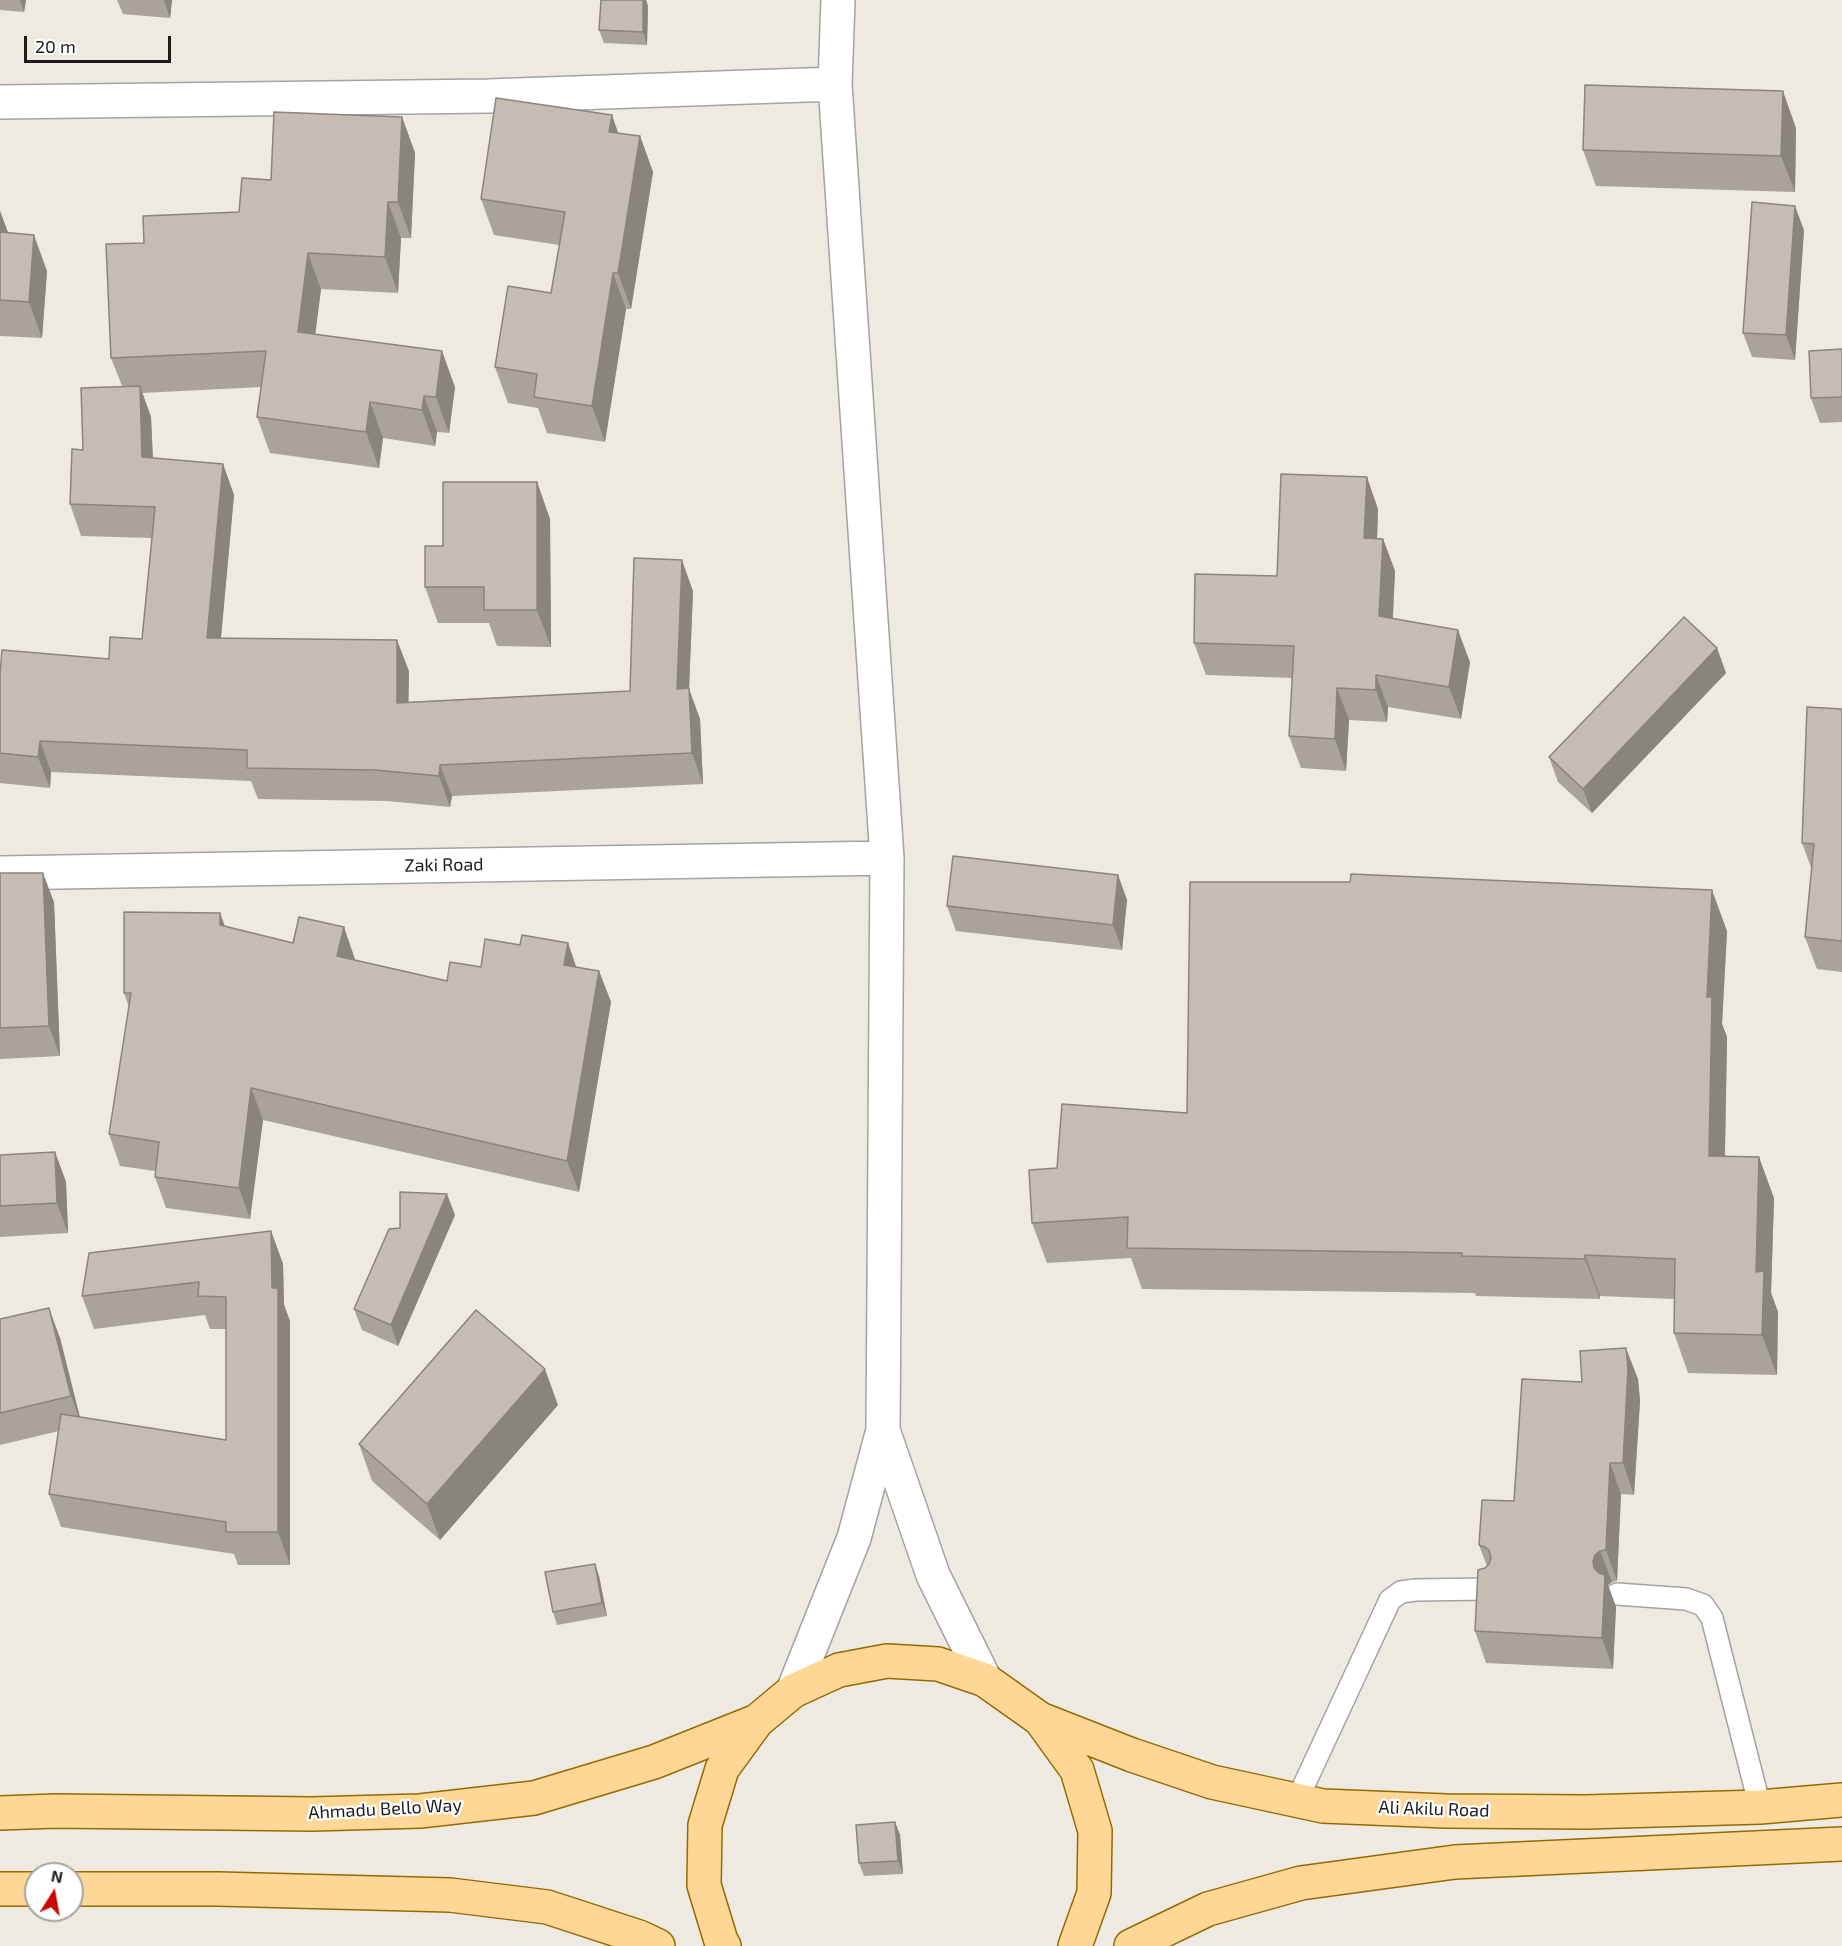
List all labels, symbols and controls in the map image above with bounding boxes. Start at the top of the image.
scale bar [27,24,174,62]
text: 20 m [35,35,76,57]
street label: Zaki Road [404,854,484,876]
street label: Ahmadu Bello Way [308,1794,462,1824]
street label: Ali Akilu Road [1378,1796,1490,1822]
north arrow [24,1862,84,1922]
text: N [50,1865,65,1886]

